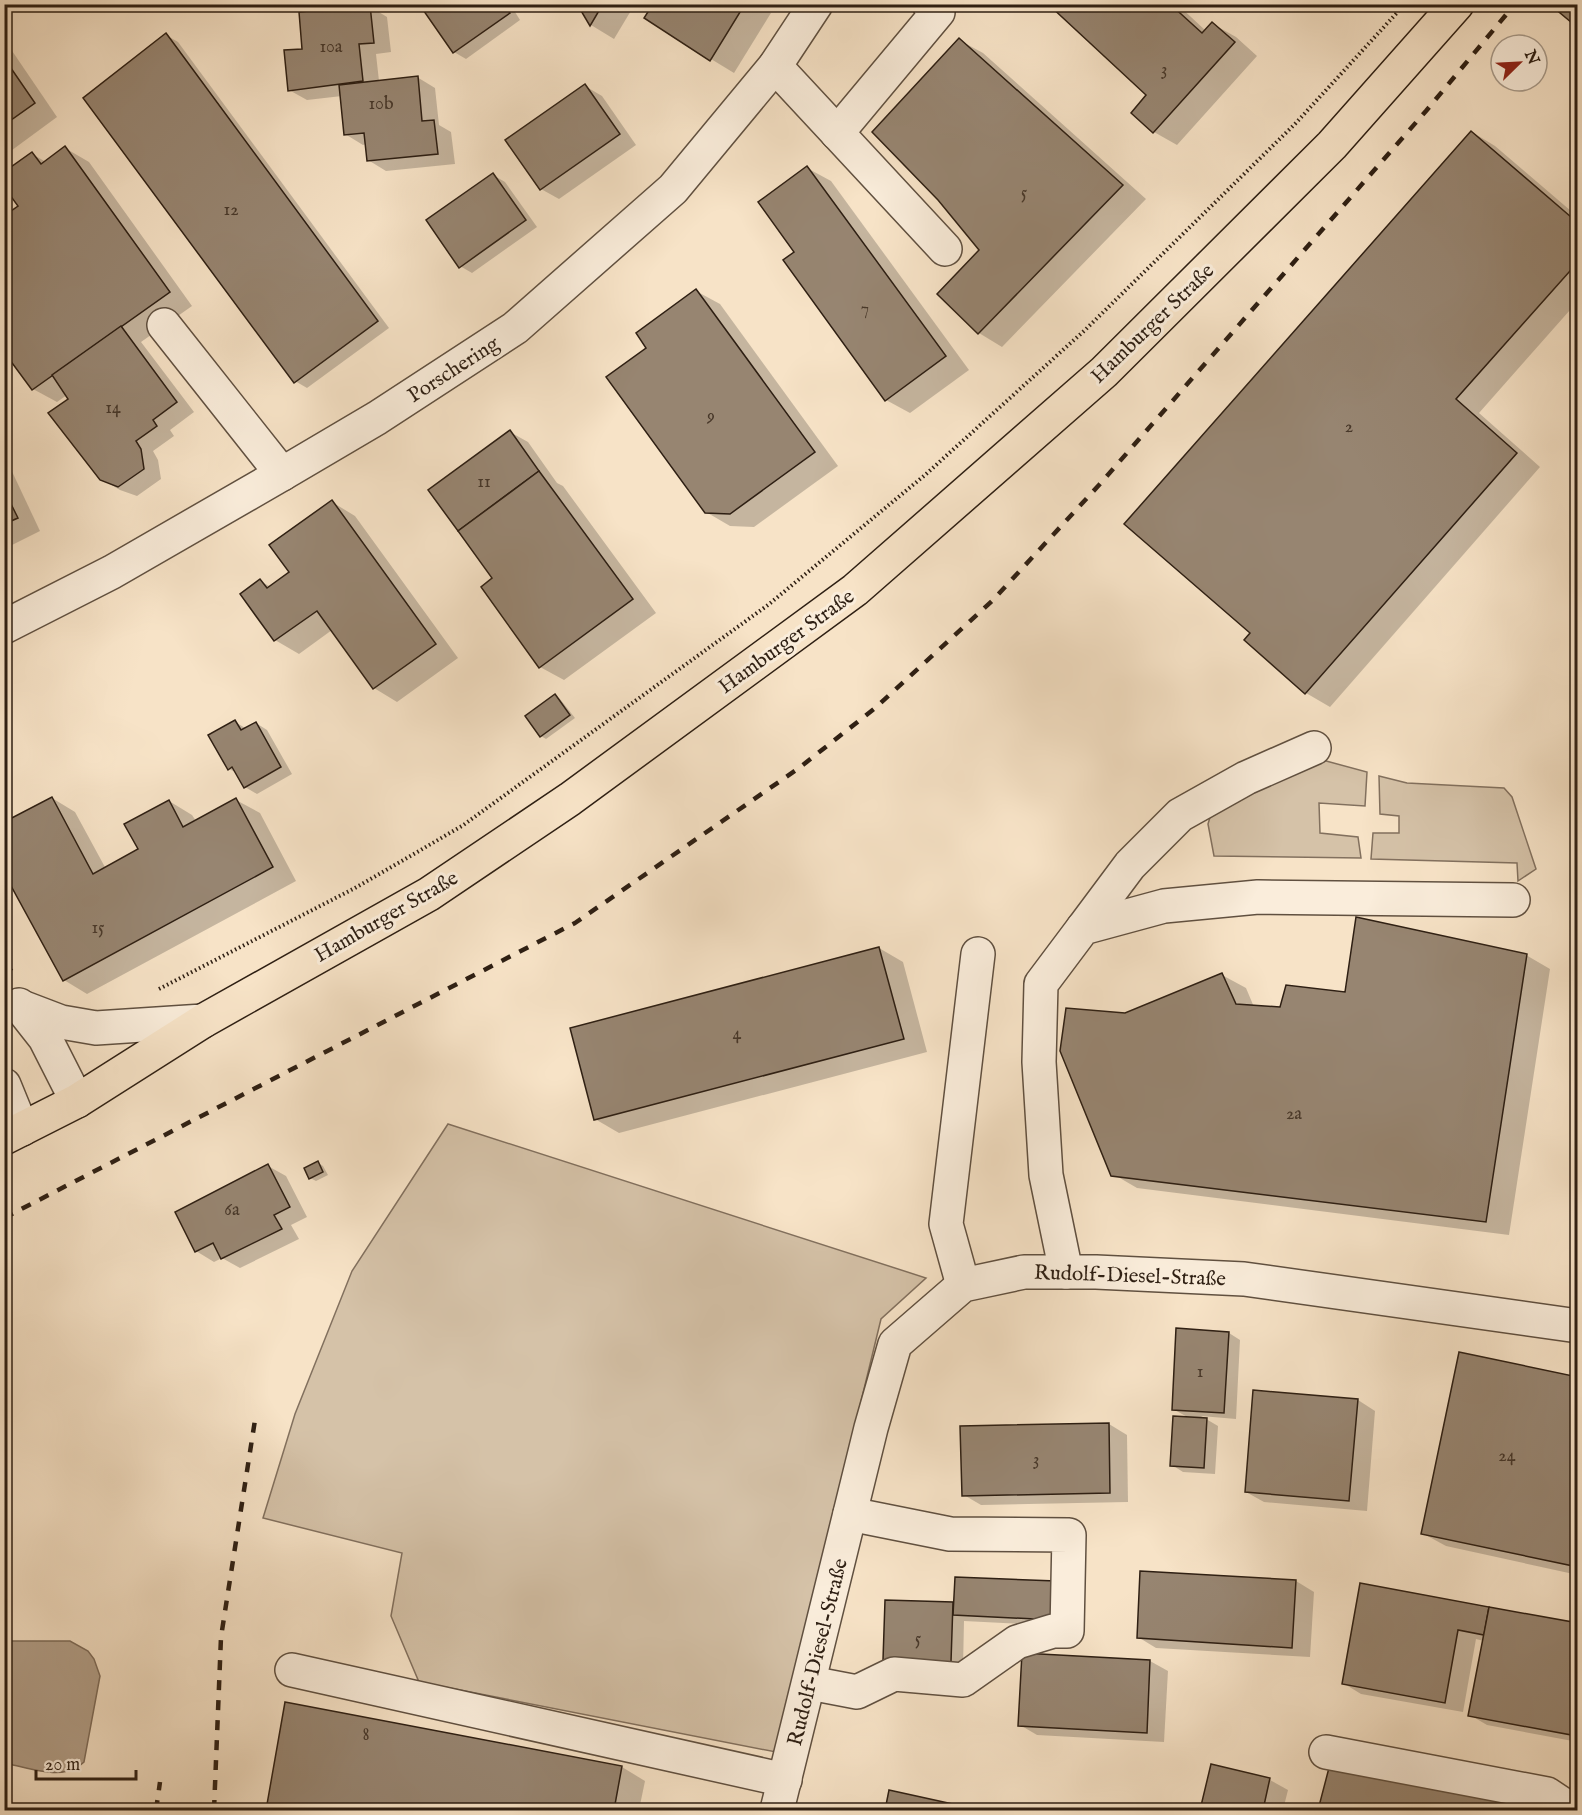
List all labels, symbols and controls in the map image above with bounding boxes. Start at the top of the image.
north arrow [1489,33,1549,93]
house number: 10a [319,36,343,59]
text: N [1519,46,1543,68]
house number: 3 [1161,59,1167,82]
house number: 10b [368,93,394,116]
house number: 5 [1021,182,1028,205]
house number: 12 [223,199,239,222]
street label: Hamburger Straße [1086,258,1221,390]
house number: 7 [861,298,869,321]
street label: Porschering [403,330,505,410]
house number: 14 [105,397,121,420]
house number: 9 [706,405,715,428]
house number: 2 [1345,416,1353,439]
house number: 11 [477,471,491,494]
street label: Hamburger Straße [714,584,860,701]
street label: Hamburger Straße [310,865,464,969]
house number: 15 [91,917,105,940]
house number: 4 [733,1023,742,1046]
house number: 2a [1286,1103,1302,1126]
house number: 6a [224,1199,240,1222]
street label: Rudolf-Diesel-Straße [1033,1260,1227,1293]
house number: 1 [1197,1361,1203,1384]
house number: 24 [1498,1445,1516,1468]
house number: 3 [1033,1449,1039,1472]
street label: Rudolf-Diesel-Straße [782,1556,855,1749]
house number: 5 [915,1628,922,1651]
house number: 8 [362,1724,370,1747]
scale bar [36,1743,136,1781]
text: 20 m [45,1754,80,1777]

